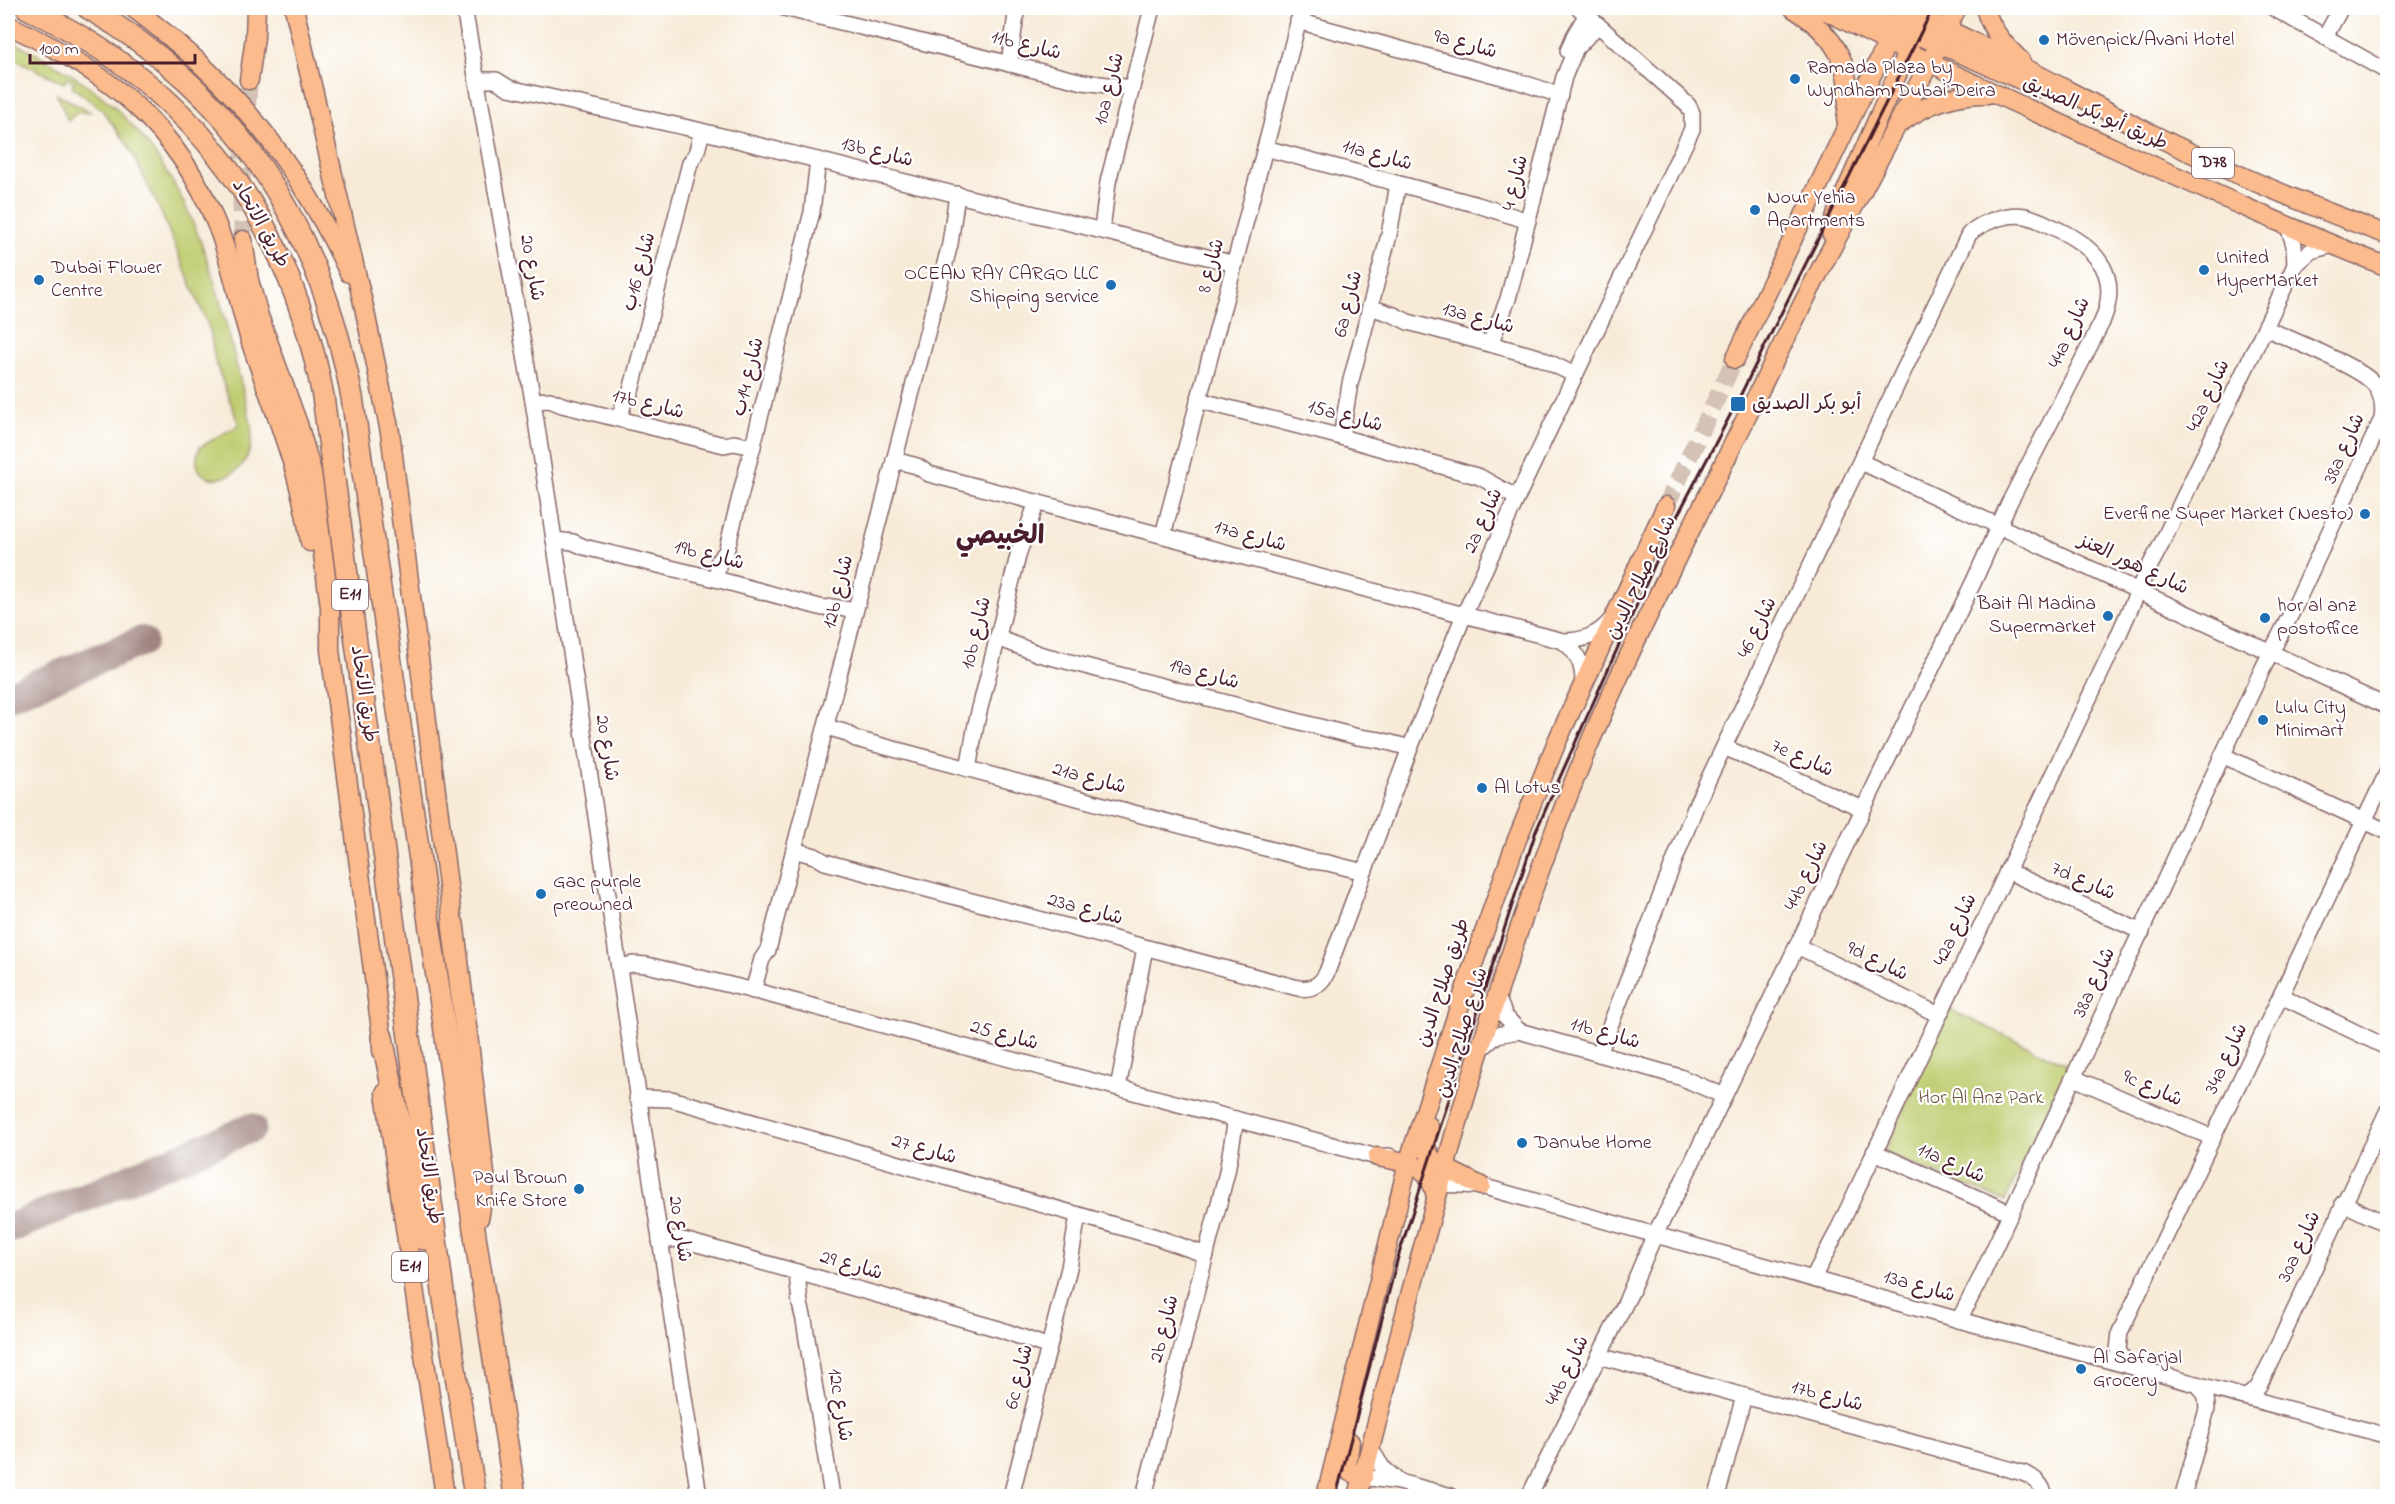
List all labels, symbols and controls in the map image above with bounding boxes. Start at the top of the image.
street label: 11b شارع [988,23,1064,69]
street label: 9a شارع [1430,23,1500,67]
place label: Mövenpick/Avani Hotel [2056,26,2234,55]
scale bar [30,27,195,65]
marker: Mövenpick/Avani Hotel [2037,33,2051,47]
text: 100 m [39,37,79,63]
street label: 10a شارع [1087,50,1133,128]
place label: Ramada Plaza by Wyndham Dubai Deira [1807,54,1996,106]
street label: طريق أبو بكر الصديق [2018,69,2172,159]
marker: Ramada Plaza by Wyndham Dubai Deira [1788,72,1802,86]
street label: 13b شارع [838,130,916,176]
street label: 11a شارع [1339,133,1415,179]
road number: D78 [2192,148,2234,178]
street label: شارع 4 [1495,152,1537,214]
street label: طريق الاتحاد [224,174,296,274]
place label: Nour Yehia Apartments [1767,184,1865,236]
marker: Nour Yehia Apartments [1748,203,1762,217]
street label: شارع 16ب [616,229,664,315]
street label: شارع 20 [511,233,551,303]
street label: شارع 8 [1191,235,1233,297]
place label: United HyperMarket [2216,244,2319,296]
place label: Dubai Flower Centre [50,254,163,306]
place label: OCEAN RAY CARGO LLC Shipping service [904,260,1099,313]
marker: United HyperMarket [2197,263,2211,277]
street label: 6a شارع [1327,268,1371,340]
marker: Dubai Flower Centre [32,273,46,287]
marker: OCEAN RAY CARGO LLC Shipping service [1104,278,1118,292]
street label: 44a شارع [2041,293,2099,373]
street label: 13a شارع [1439,295,1517,343]
street label: شارع 14ب [725,334,773,420]
street label: 42a شارع [2180,355,2238,437]
street label: 17b شارع [609,382,687,428]
place label: أبو بكر الصديق [1752,390,1861,419]
street label: 15a شارع [1304,393,1386,441]
marker: أبو بكر الصديق [1729,395,1747,413]
street label: 38a شارع [2317,409,2373,489]
street label: 2a شارع [1457,484,1511,558]
place label: Everfine Super Market (Nesto) [2103,500,2353,529]
marker: Everfine Super Market (Nesto) [2358,507,2372,521]
street label: شارع صلاح الدين [1599,511,1685,645]
street label: 17a شارع [1211,513,1289,561]
district label: الخبيصي [956,518,1044,558]
street label: شارع هور العنز [2071,526,2193,603]
street label: 19b شارع [671,533,747,579]
street label: 12b شارع [816,552,862,632]
road number: E11 [332,580,368,610]
place label: Bait Al Madina Supermarket [1976,590,2096,642]
street label: شارع 46 [1731,592,1785,664]
place label: hor al anz postoffice [2277,592,2359,644]
street label: 10b شارع [954,594,1000,672]
marker: Bait Al Madina Supermarket [2101,609,2115,623]
marker: hor al anz postoffice [2258,611,2272,625]
street label: طريق الاتحاد [342,644,384,744]
street label: 19a شارع [1166,652,1242,698]
place label: Lulu City Minimart [2275,694,2346,746]
street label: شارع 20 [586,713,626,783]
marker: Lulu City Minimart [2256,713,2270,727]
street label: 7e شارع [1766,732,1838,786]
street label: 21a شارع [1049,755,1129,803]
place label: Al Lotus [1494,774,1561,803]
marker: Al Lotus [1475,781,1489,795]
street label: 44b شارع [1777,836,1837,916]
street label: 7d شارع [2046,855,2120,909]
place label: Gac purple preowned [553,868,641,920]
street label: 23a شارع [1044,886,1126,934]
marker: Gac purple preowned [534,887,548,901]
street label: 42a شارع [1927,889,1985,971]
street label: طريق صلاح الدين [1409,915,1479,1051]
street label: 9d شارع [1841,935,1913,989]
street label: 38a شارع [2066,943,2124,1023]
street label: شارع صلاح الدين [1429,964,1497,1102]
street label: 11b شارع [1567,1010,1643,1058]
street label: شارع 25 [967,1013,1041,1059]
street label: 34a شارع [2198,1019,2256,1099]
street label: 9c شارع [2117,1063,2187,1115]
park label: Hor Al Anz Park [1918,1084,2044,1113]
street label: طريق الاتحاد [407,1126,449,1226]
street label: شارع 27 [888,1127,960,1173]
place label: Danube Home [1533,1129,1652,1158]
marker: Danube Home [1515,1136,1529,1150]
street label: 11a شارع [1912,1136,1990,1192]
place label: Paul Brown Knife Store [473,1164,567,1216]
marker: Paul Brown Knife Store [572,1182,586,1196]
street label: شارع 20 [659,1194,699,1264]
street label: 30a شارع [2271,1206,2329,1288]
street label: شارع 29 [816,1243,886,1289]
road number: E11 [392,1252,428,1282]
street label: 13a شارع [1880,1263,1958,1311]
street label: 2b شارع [1143,1292,1187,1366]
street label: 44b شارع [1538,1331,1598,1411]
street label: 6c شارع [998,1341,1042,1413]
place label: Al Safarjal Grocery [2093,1344,2182,1396]
marker: Al Safarjal Grocery [2074,1362,2088,1376]
street label: 12c شارع [819,1366,859,1444]
street label: 17b شارع [1788,1373,1866,1421]

